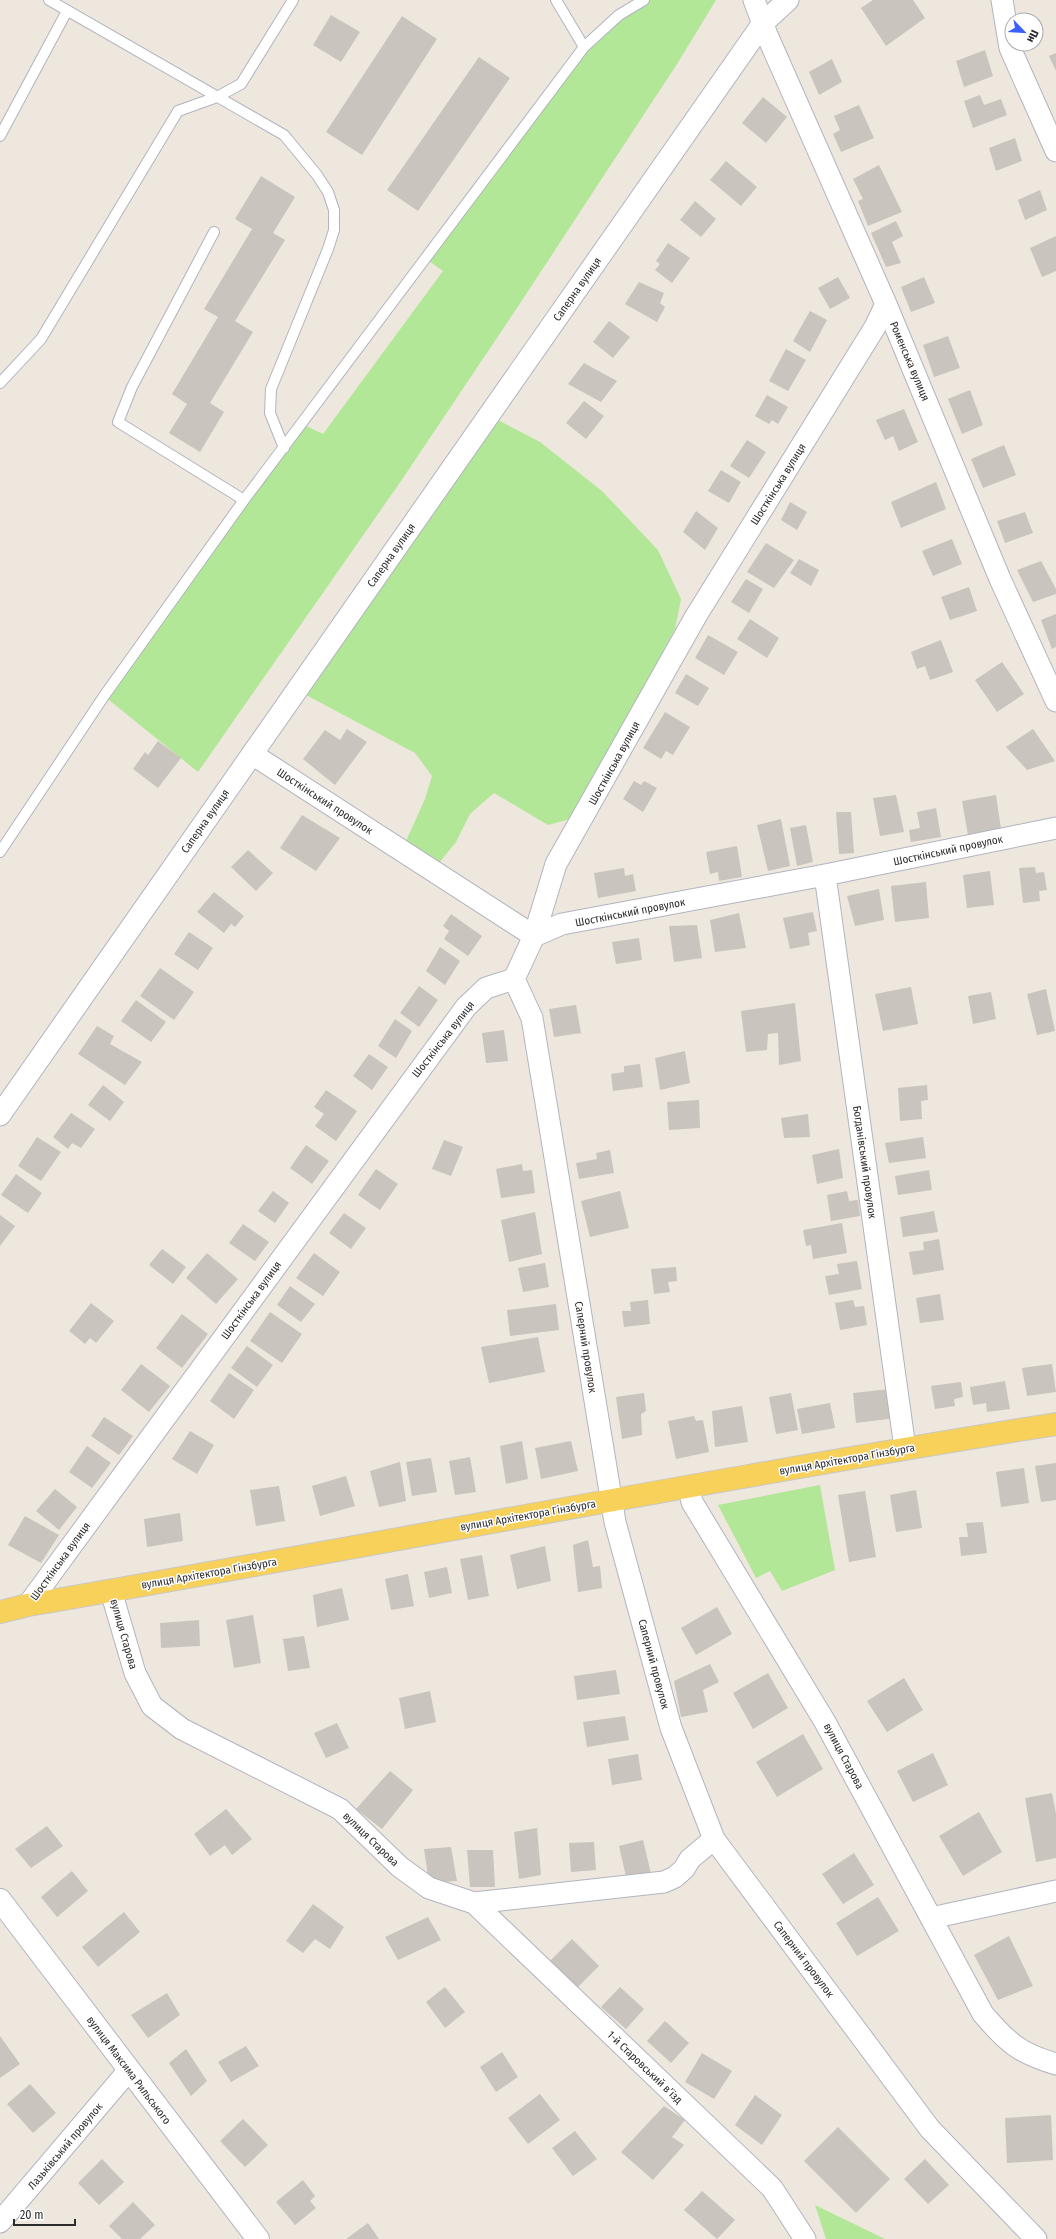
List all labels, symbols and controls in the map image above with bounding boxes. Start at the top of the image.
north arrow [1004,12,1044,52]
text: Пн [1024,28,1041,45]
street label: Саперна вулиця [551,255,604,324]
street label: Роменська вулиця [887,320,932,403]
street label: Шосткінська вулиця [748,441,809,527]
street label: Саперна вулиця [365,521,418,590]
street label: Шосткінська вулиця [586,719,643,807]
street label: Шосткінський провулок [274,766,376,838]
street label: Саперна вулиця [179,787,232,856]
street label: Шосткінський провулок [892,832,1005,868]
street label: Шосткінський провулок [574,895,687,930]
street label: Шосткінська вулиця [409,998,477,1080]
street label: Богданівський провулок [850,1105,879,1220]
street label: Шосткінська вулиця [219,1259,284,1342]
street label: Саперний провулок [572,1300,599,1395]
street label: вулиця Архітектора Гінзбурга [778,1441,916,1478]
street label: вулиця Архітектора Гінзбурга [459,1497,597,1534]
street label: Шосткінська вулиця [28,1520,93,1603]
street label: вулиця Архітектора Гінзбурга [140,1555,278,1592]
street label: вулиця Старова [107,1597,140,1671]
street label: Саперний провулок [635,1618,672,1711]
street label: вулиця Старова [821,1721,866,1791]
street label: вулиця Старова [340,1809,401,1869]
street label: Саперний провулок [771,1918,837,2001]
street label: вулиця Максима Рильського [84,2014,174,2127]
street label: 1-й Старовський в’їзд [604,2028,685,2107]
street label: Лазьківський провулок [25,2100,106,2192]
scale bar [14,2201,75,2227]
text: 20 m [20,2208,44,2222]

